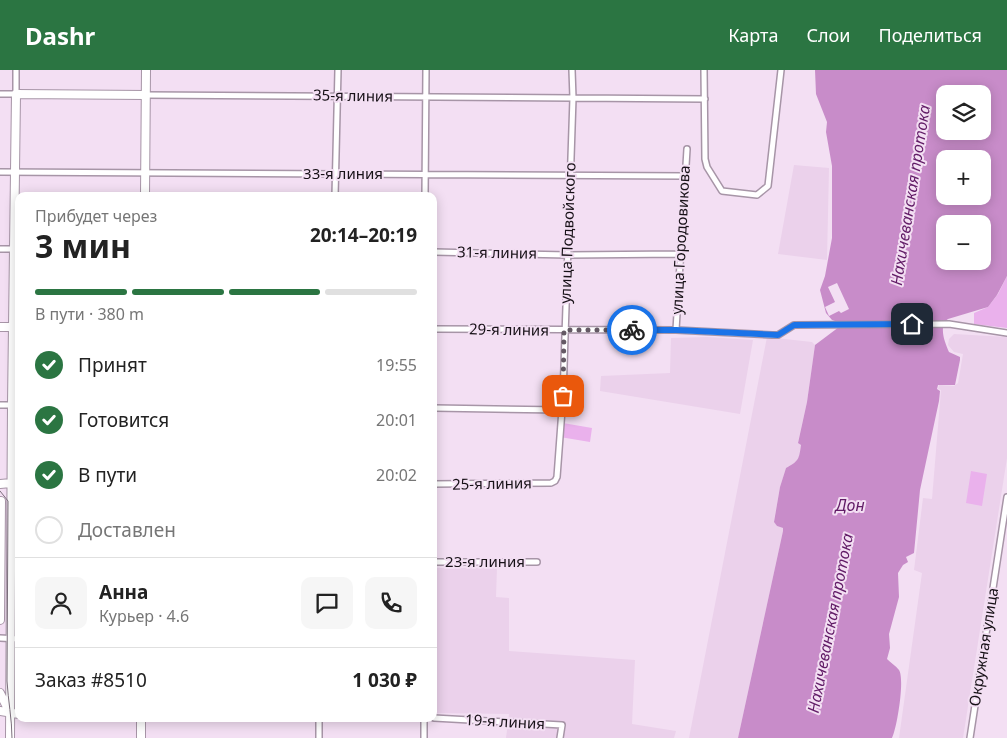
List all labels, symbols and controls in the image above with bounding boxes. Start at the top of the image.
text: Dashr [25,19,95,52]
text: Карта [728,23,778,47]
text: Слои [806,23,850,47]
text: Поделиться [878,23,982,47]
street label: 35-я линия [313,84,393,106]
map controls [936,85,991,270]
button: layers [936,85,991,140]
water label: Нахичеванская протока [885,103,935,287]
button: + [936,150,991,205]
street label: улица Подвойского [555,162,579,304]
street label: 33-я линия [303,163,383,183]
street label: улица Городовикова [666,165,694,315]
text: Прибудет через [35,205,157,227]
button: − [936,215,991,270]
text: 20:14–20:19 [310,222,417,248]
text: 3 мин [35,224,131,267]
street label: 31-я линия [457,241,537,263]
text: В пути · 380 m [35,303,144,325]
pin [891,303,933,345]
courier [607,305,657,355]
icon: home [898,310,926,338]
icon: bike [618,316,646,344]
street label: 29-я линия [469,318,549,340]
icon: check [35,351,63,379]
text: Принят [78,352,147,378]
text: 19:55 [376,354,417,376]
pin [542,375,584,417]
icon: bag [549,382,577,410]
icon: check [35,406,63,434]
text: Готовится [78,407,169,433]
text: 20:01 [376,409,417,431]
icon: check [35,461,63,489]
text: В пути [78,462,137,488]
text: 20:02 [376,464,417,486]
street label: 25-я линия [452,472,532,494]
water label: Дон [833,494,865,516]
text: Доставлен [78,517,176,543]
water label: Нахичеванская протока [802,531,858,715]
street label: 23-я линия [445,551,525,571]
button: person [35,577,87,629]
button: chat [301,577,353,629]
button: phone [365,577,417,629]
text: Анна [99,579,148,605]
street label: Окружная улица [964,586,1002,708]
text: Курьер · 4.6 [99,605,189,627]
text: Заказ #8510 [35,667,147,693]
text: 1 030 ₽ [352,667,417,693]
street label: 19-я линия [465,709,545,733]

